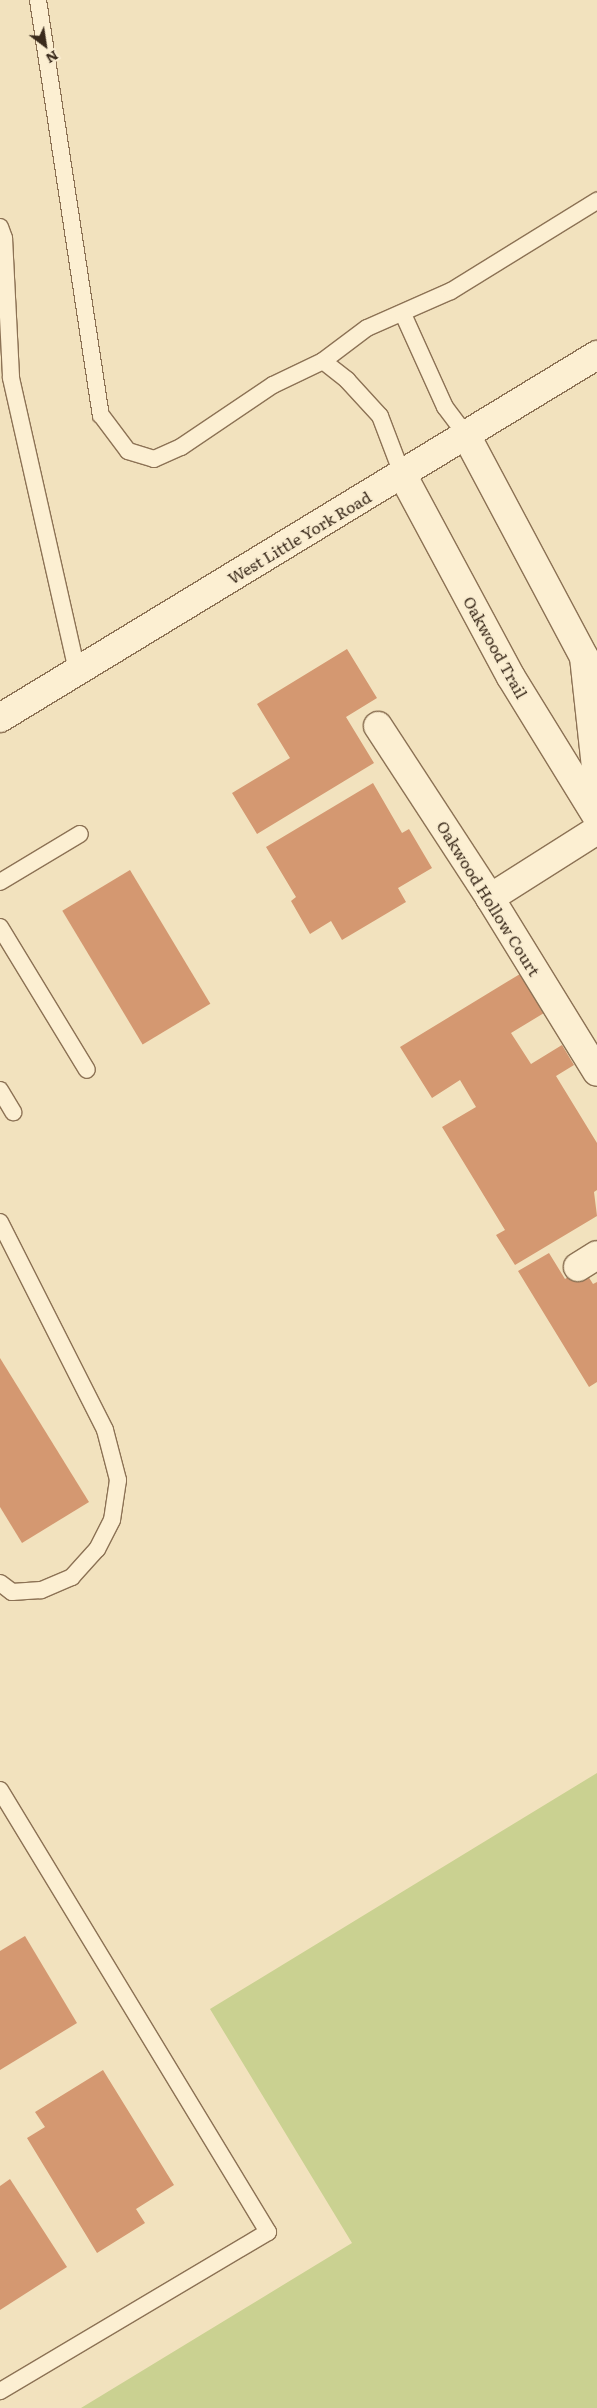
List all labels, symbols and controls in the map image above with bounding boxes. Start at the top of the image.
north arrow [20,20,70,70]
text: N [43,46,63,69]
street label: West Little York Road [224,487,374,587]
street label: Oakwood Trail [460,593,532,701]
street label: Oakwood Hollow Court [433,817,545,979]

